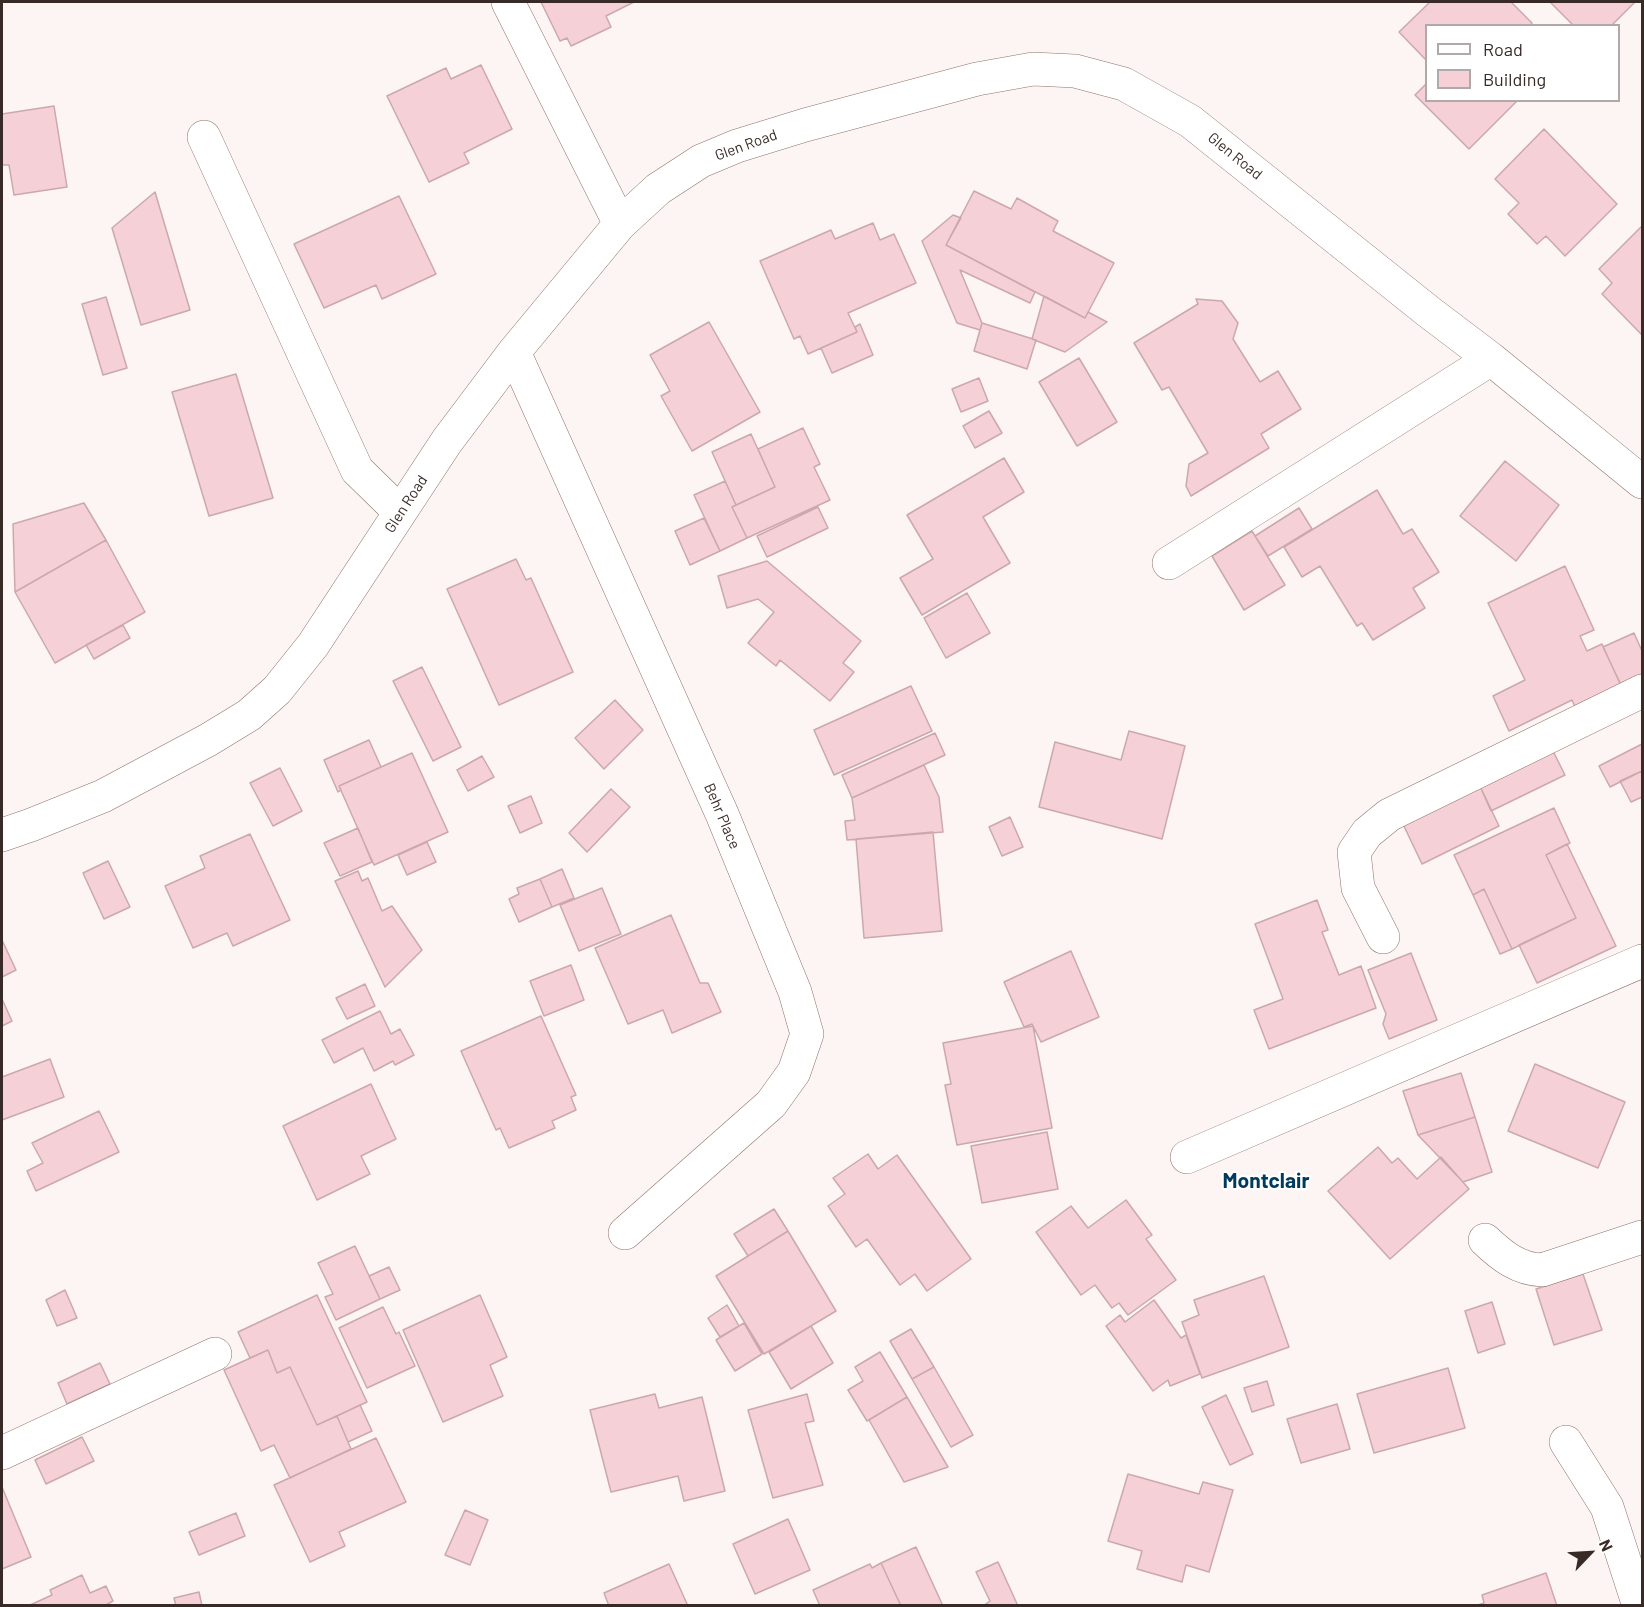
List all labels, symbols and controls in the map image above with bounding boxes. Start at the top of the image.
legend [1425,24,1620,102]
text: Road [1483,38,1523,60]
text: Building [1483,68,1546,90]
street label: Glen Road [712,125,780,165]
street label: Glen Road [1204,129,1266,183]
street label: Glen Road [381,472,431,536]
street label: Behr Place [700,780,744,852]
district label: Montclair [1223,1168,1309,1194]
north arrow [1560,1523,1620,1583]
text: N [1596,1536,1618,1554]

